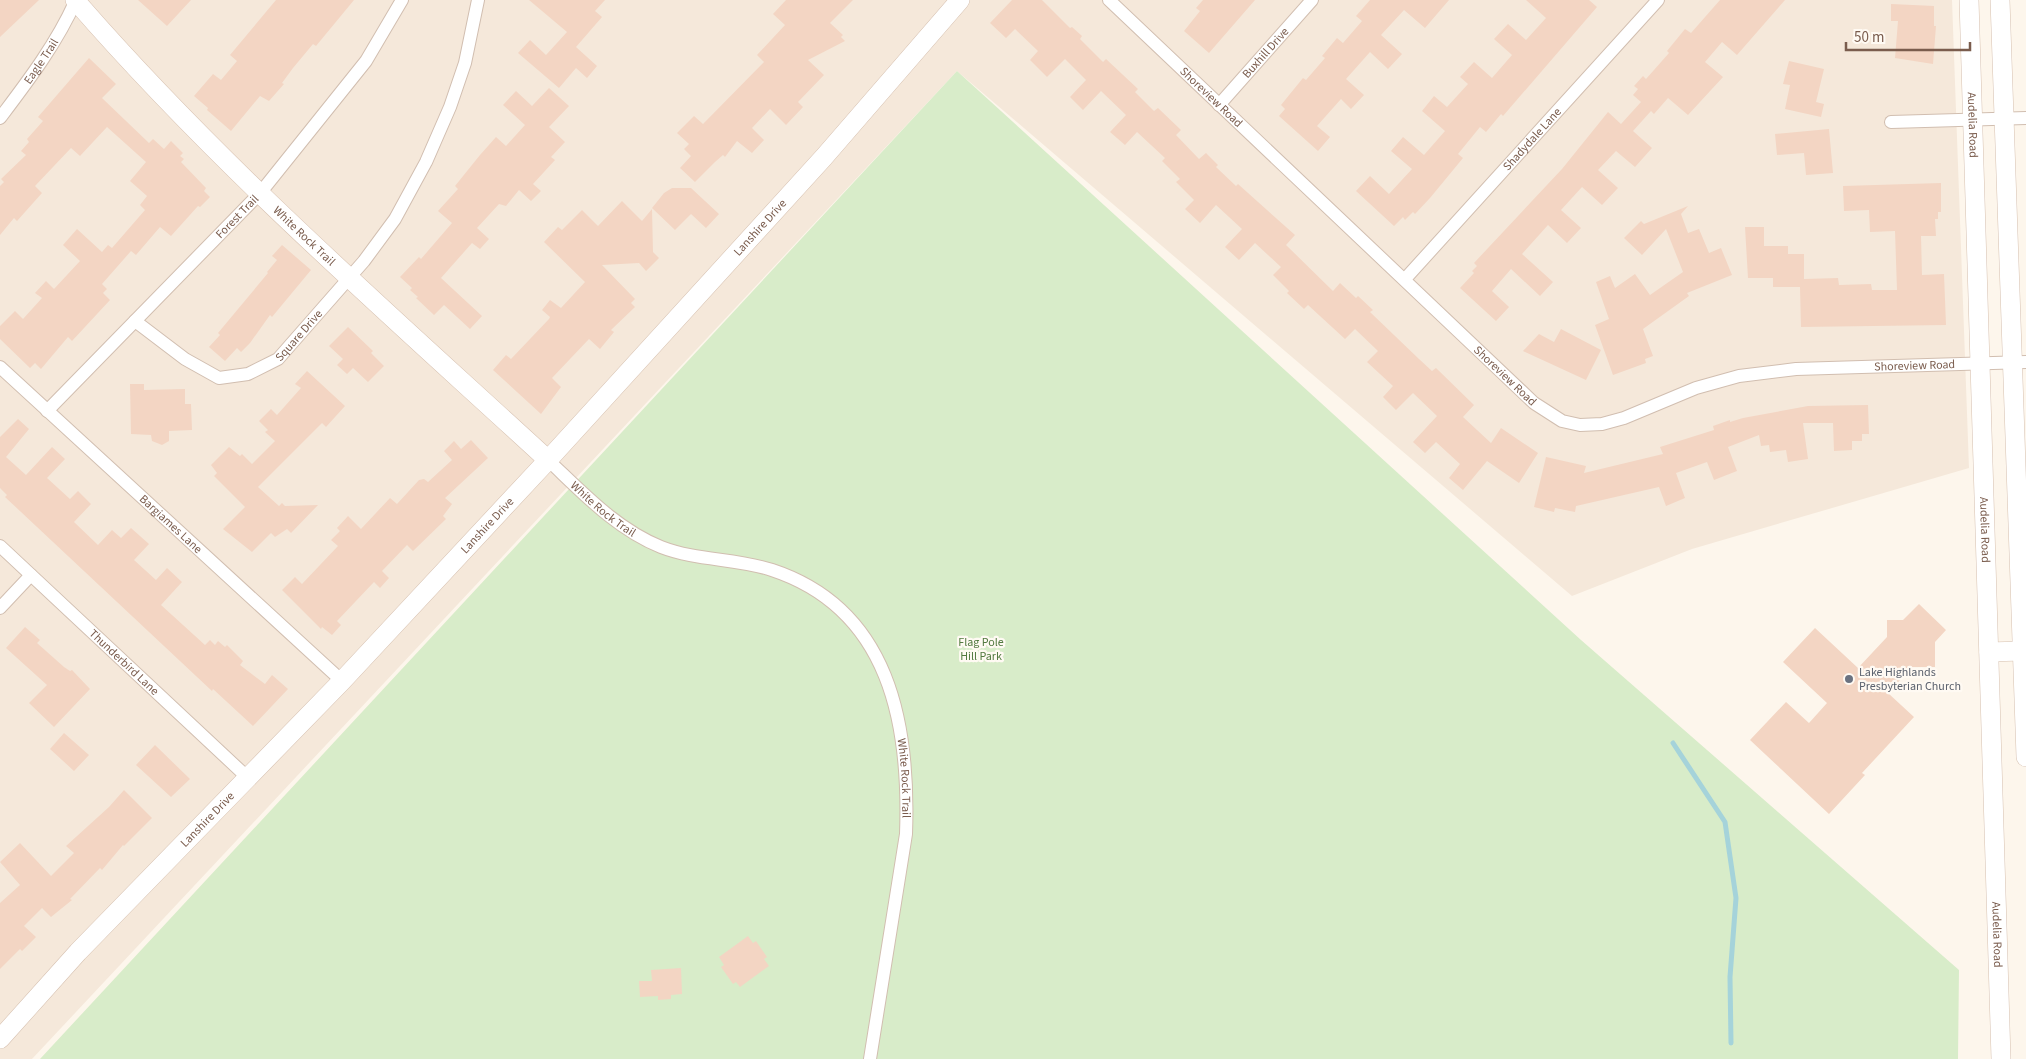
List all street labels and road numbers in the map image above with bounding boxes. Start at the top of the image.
street label: Buxhill Drive [1238,23,1293,82]
street label: Eagle Trail [19,35,62,88]
street label: Shoreview Road [1176,63,1247,131]
street label: Audelia Road [1963,92,1982,158]
street label: Shadydale Lane [1499,104,1565,174]
street label: Forest Trail [212,191,263,242]
street label: Lanshire Drive [730,195,790,259]
street label: White Rock Trail [269,202,339,270]
street label: Square Drive [271,306,326,365]
street label: Shoreview Road [1470,342,1540,410]
street label: Shoreview Road [1874,356,1955,375]
street label: White Rock Trail [567,477,639,541]
street label: Bargiames Lane [136,491,206,557]
street label: Lanshire Drive [457,493,518,557]
street label: Audelia Road [1976,497,1994,563]
street label: Thunderbird Lane [85,625,163,699]
street label: White Rock Trail [893,737,915,818]
street label: Lanshire Drive [176,788,238,851]
street label: Audelia Road [1988,901,2007,968]

